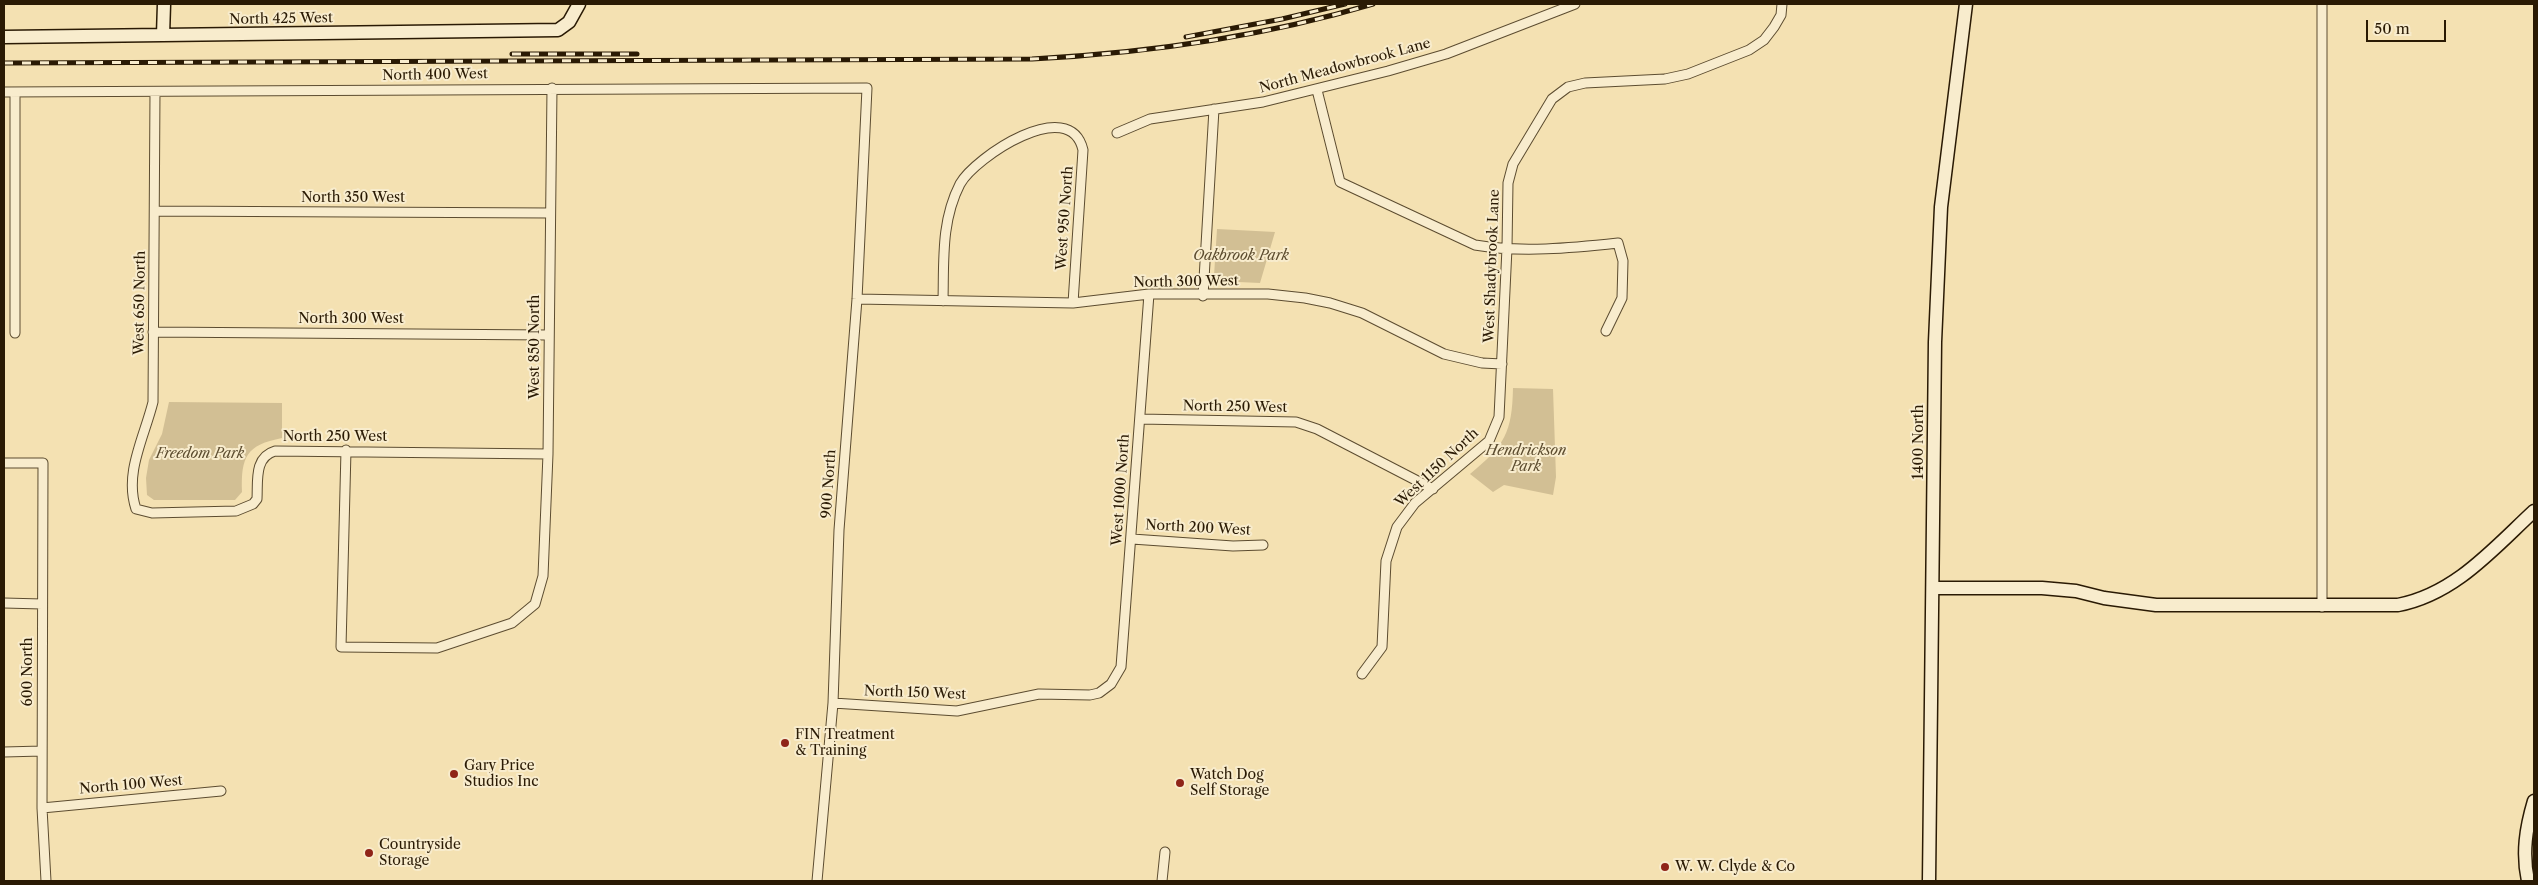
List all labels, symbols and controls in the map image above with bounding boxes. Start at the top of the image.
street label: North 425 West [229,10,333,28]
scale bar [2368,10,2448,42]
text: 50 m [2374,19,2410,38]
street label: North Meadowbrook Lane [1257,35,1433,97]
street label: North 400 West [382,66,488,84]
street label: West 950 North [1053,165,1077,271]
street label: West Shadybrook Lane [1481,189,1503,343]
street label: North 350 West [301,190,405,206]
park label: Oakbrook Park [1193,248,1289,264]
street label: West 650 North [131,251,149,355]
street label: North 300 West [1133,273,1239,291]
street label: West 850 North [527,295,543,399]
street label: North 300 West [298,311,404,327]
street label: North 250 West [1183,398,1287,416]
street label: 1400 North [1911,405,1927,479]
street label: West 1150 North [1392,425,1482,511]
street label: North 250 West [283,429,387,445]
street label: West 1000 North [1109,433,1133,547]
park label: Hendrickson Park [1486,443,1566,476]
park label: Freedom Park [156,446,244,462]
street label: 900 North [818,449,840,519]
street label: North 200 West [1145,517,1251,539]
street label: 600 North [20,637,36,707]
street label: North 150 West [864,683,966,703]
place label: FIN Treatment & Training [795,727,895,760]
marker: FIN Treatment & Training [779,737,791,749]
place label: Gary Price Studios Inc [464,758,539,790]
place label: Watch Dog Self Storage [1190,767,1269,800]
marker: Gary Price Studios Inc [448,768,460,780]
street label: North 100 West [79,772,183,798]
marker: Watch Dog Self Storage [1174,777,1186,789]
place label: Countryside Storage [379,837,461,870]
marker: Countryside Storage [363,847,375,859]
place label: W. W. Clyde & Co [1675,859,1795,875]
marker: W. W. Clyde & Co [1659,861,1671,873]

